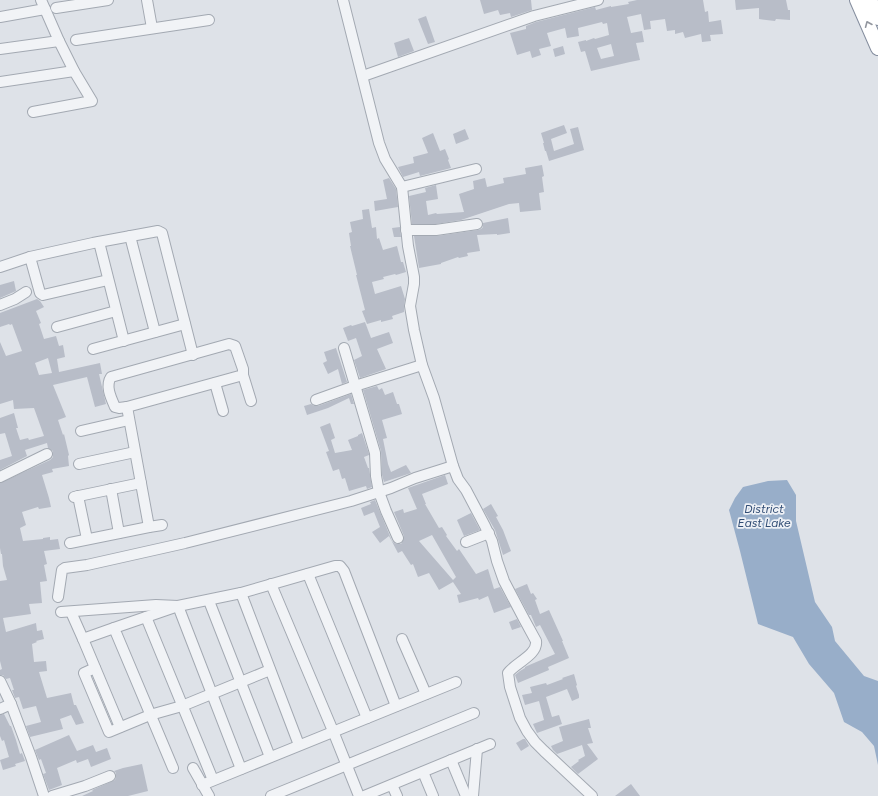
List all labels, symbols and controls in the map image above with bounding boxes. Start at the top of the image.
one-way arrow [864,21,872,28]
water label: District East Lake [738,502,791,530]

